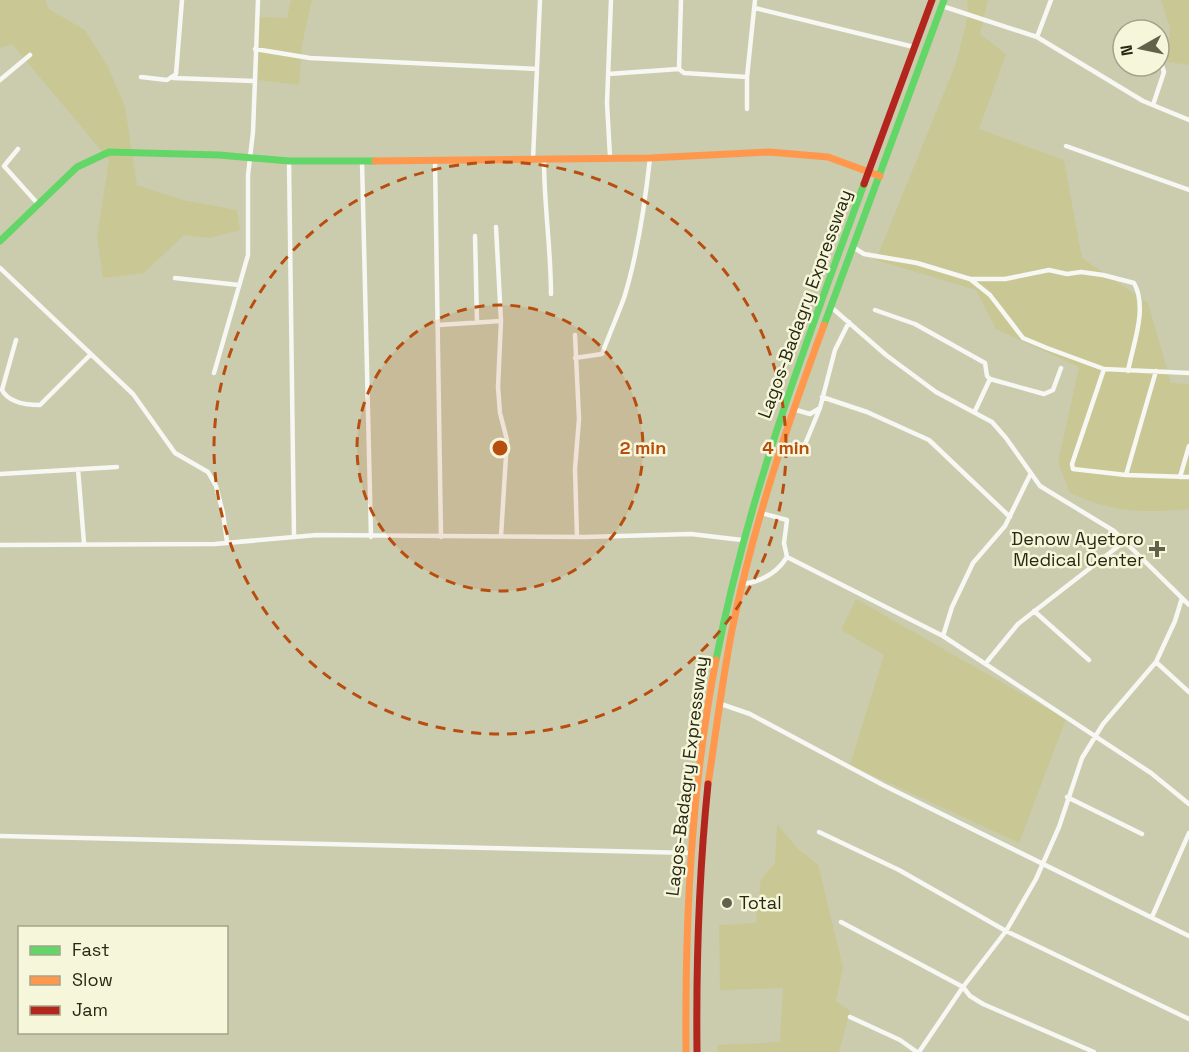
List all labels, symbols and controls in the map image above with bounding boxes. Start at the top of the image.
north arrow [1111,18,1171,78]
text: N [1115,43,1138,57]
street label: Lagos-Badagry Expressway [752,186,857,421]
text: 2 min [620,436,666,459]
text: 4 min [762,436,810,459]
centre of rings [490,438,510,458]
place label: Denow Ayetoro Medical Center [1011,527,1144,571]
marker: Denow Ayetoro Medical Center [1148,540,1166,558]
street label: Lagos-Badagry Expressway [660,655,713,897]
place label: Total [739,891,782,914]
marker: Total [720,896,734,910]
legend [18,926,228,1034]
text: Fast [72,938,109,961]
text: Slow [72,968,113,991]
text: Jam [72,998,108,1021]

